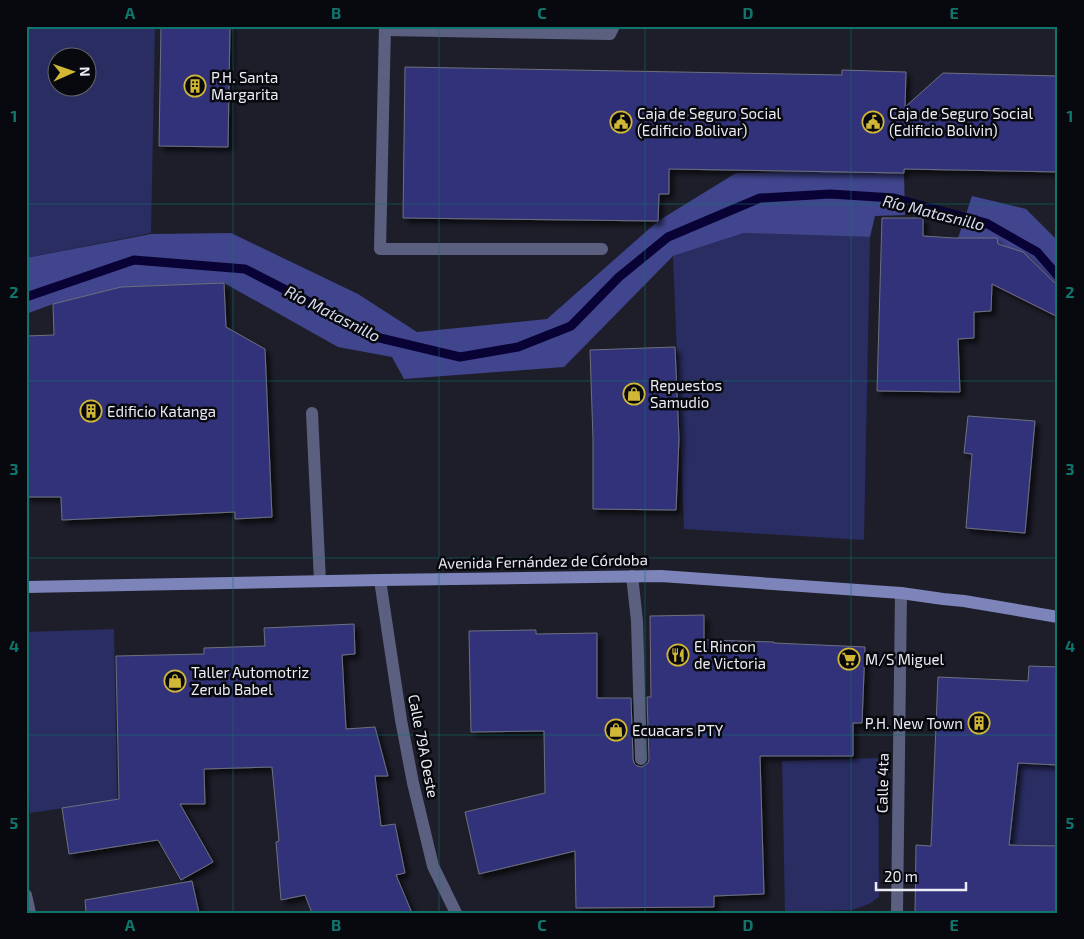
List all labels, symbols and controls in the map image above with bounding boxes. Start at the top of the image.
text: A [125,3,136,22]
text: B [331,3,341,22]
text: C [537,3,547,22]
text: D [743,3,754,22]
text: E [949,3,959,22]
north arrow [48,48,98,98]
text: N [77,66,94,77]
place label: P.H. Santa Margarita [211,68,279,103]
building icon: P.H. Santa Margarita [183,74,207,98]
place label: Caja de Seguro Social (Edificio Bolivar) [637,104,781,139]
place label: Caja de Seguro Social (Edificio Bolivin) [889,104,1033,139]
text: 1 [11,106,17,125]
text: 1 [1067,106,1073,125]
public building icon: Caja de Seguro Social (Edificio Bolivar) [609,110,633,134]
public building icon: Caja de Seguro Social (Edificio Bolivin) [861,110,885,134]
water label: Río Matasnillo [881,190,987,234]
water label: Río Matasnillo [282,281,384,345]
text: 2 [9,282,19,301]
text: 2 [1065,282,1075,301]
place label: Repuestos Samudio [650,376,722,411]
shop icon: Repuestos Samudio [622,382,646,406]
building icon: Edificio Katanga [79,399,103,423]
place label: Edificio Katanga [107,402,216,420]
text: 3 [9,459,19,478]
text: 3 [1065,459,1075,478]
street label: Avenida Fernández de Córdoba [438,550,648,572]
text: 4 [9,636,19,655]
text: 4 [1065,636,1075,655]
place label: El Rincon de Victoria [694,637,766,672]
restaurant icon: El Rincon de Victoria [666,643,690,667]
supermarket icon: M/S Miguel [837,647,861,671]
place label: M/S Miguel [865,650,945,668]
place label: Taller Automotriz Zerub Babel [191,663,309,698]
shop icon: Taller Automotriz Zerub Babel [163,669,187,693]
street label: Calle 79A Oeste [405,693,443,799]
building icon: P.H. New Town [967,711,991,735]
place label: P.H. New Town [865,714,963,732]
shop icon: Ecuacars PTY [604,718,628,742]
place label: Ecuacars PTY [632,721,724,739]
street label: Calle 4ta [872,753,892,813]
text: 5 [10,813,19,832]
text: 5 [1066,813,1075,832]
scale bar [876,859,966,891]
text: 20 m [884,867,918,885]
text: A [125,915,136,934]
text: B [331,915,341,934]
text: C [537,915,547,934]
text: D [743,915,754,934]
text: E [949,915,959,934]

